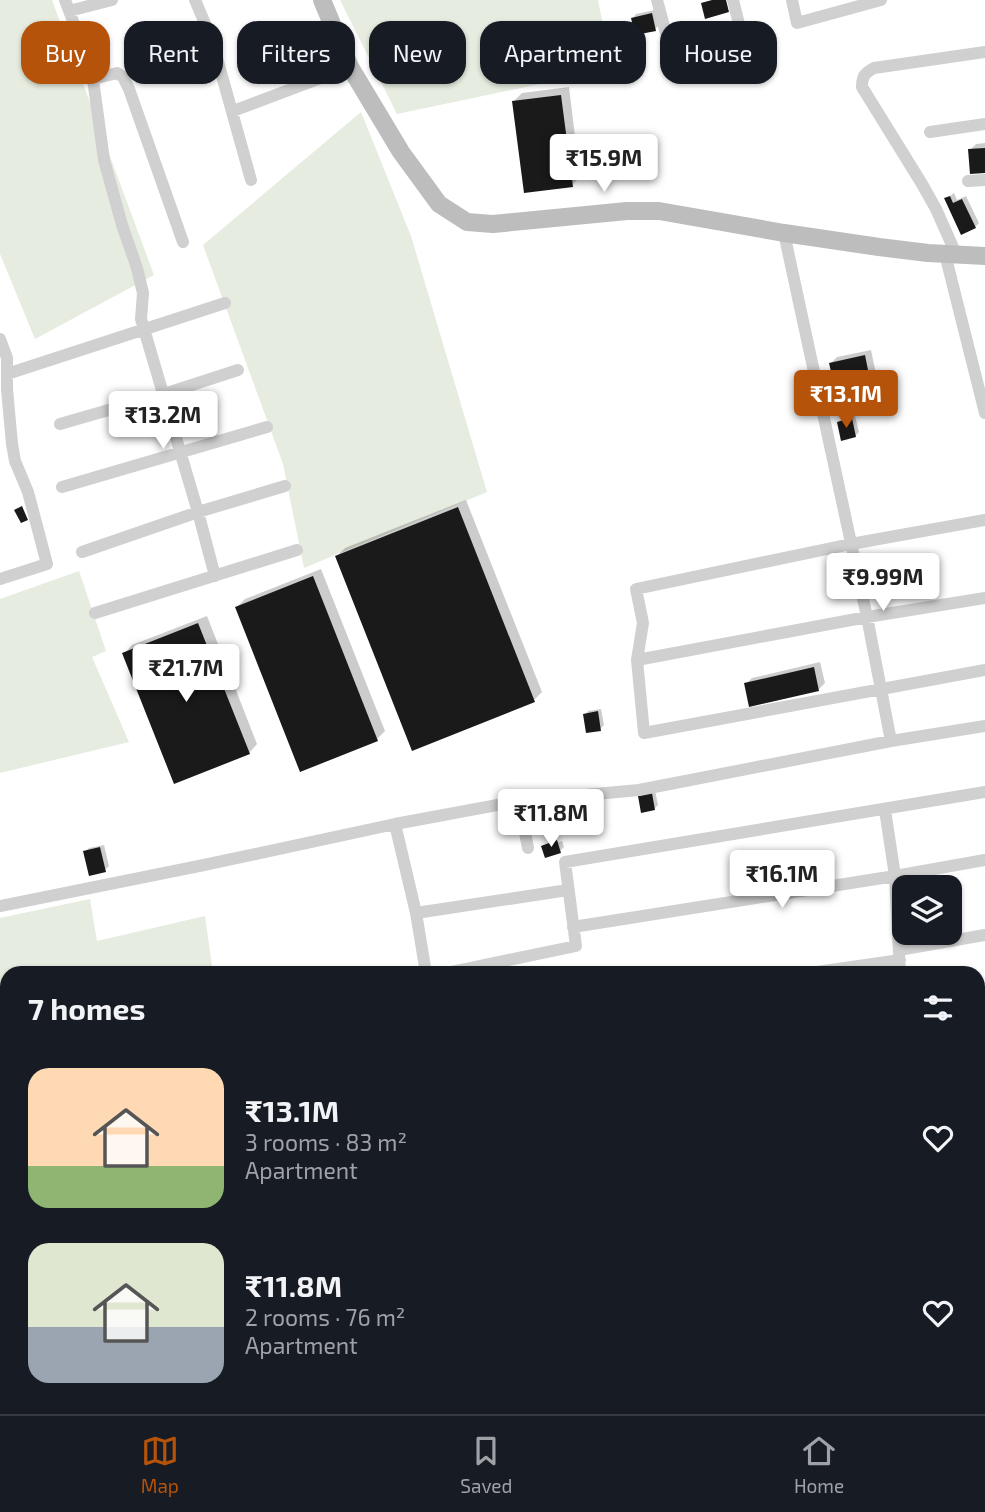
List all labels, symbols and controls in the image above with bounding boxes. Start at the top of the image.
chip: Buy [21,21,110,84]
chip: Rent [124,21,223,84]
chip: Filters [237,21,355,84]
chip: New [369,21,466,84]
chip: Apartment [480,21,646,84]
chip: House [660,21,777,84]
pin: ₹15.9M [547,134,661,194]
text: ₹15.9M [566,143,642,171]
pin: ₹13.1M [789,370,903,430]
text: ₹13.1M [810,379,882,407]
pin: ₹13.2M [106,392,220,451]
text: ₹13.2M [125,400,201,428]
pin: ₹9.99M [826,554,940,613]
text: ₹9.99M [843,562,923,590]
pin: ₹21.7M [129,644,243,704]
text: ₹21.7M [149,653,223,681]
pin: ₹11.8M [494,790,608,849]
text: ₹11.8M [514,798,588,826]
pin: ₹16.1M [725,850,839,910]
text: ₹16.1M [746,859,818,887]
map controls [892,875,962,945]
button: layers [892,875,962,945]
icon: filters [919,989,957,1027]
text: 7 homes [28,990,145,1026]
text: ₹13.1M [245,1092,339,1128]
icon: home [84,1096,168,1180]
icon: heart [919,1119,957,1157]
text: 3 rooms · 83 m² [245,1128,407,1156]
text: Apartment [245,1156,358,1184]
text: ₹11.8M [245,1267,342,1303]
icon: home [84,1271,168,1355]
icon: heart [919,1294,957,1332]
text: 2 rooms · 76 m² [245,1303,405,1331]
text: Apartment [245,1331,358,1359]
tab: Map [141,1432,179,1497]
tab: Saved [460,1432,512,1497]
tab: Home [794,1432,844,1497]

